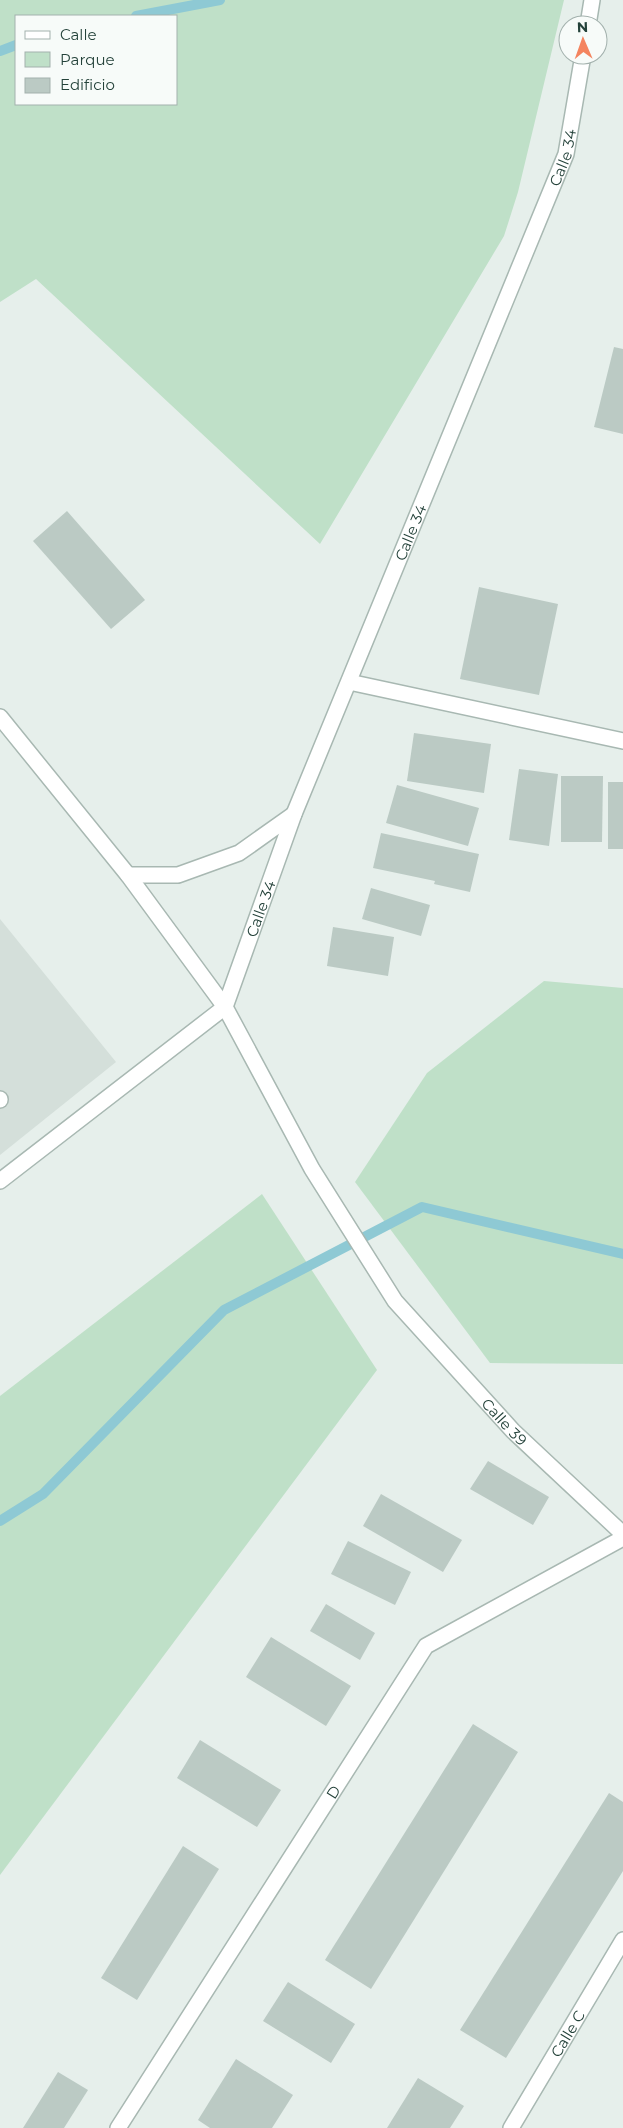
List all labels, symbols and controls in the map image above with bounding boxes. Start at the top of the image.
legend [15,15,178,105]
north arrow [558,15,608,65]
text: N [577,18,589,36]
text: Calle [60,25,97,44]
text: Parque [60,50,115,69]
text: Edificio [60,75,115,94]
street label: Calle 34 [544,127,580,189]
street label: Calle 34 [390,501,430,563]
street label: Calle 34 [241,878,279,939]
street label: Calle 39 [478,1394,532,1449]
street label: D [322,1781,344,1802]
street label: Calle C [546,2006,589,2060]

